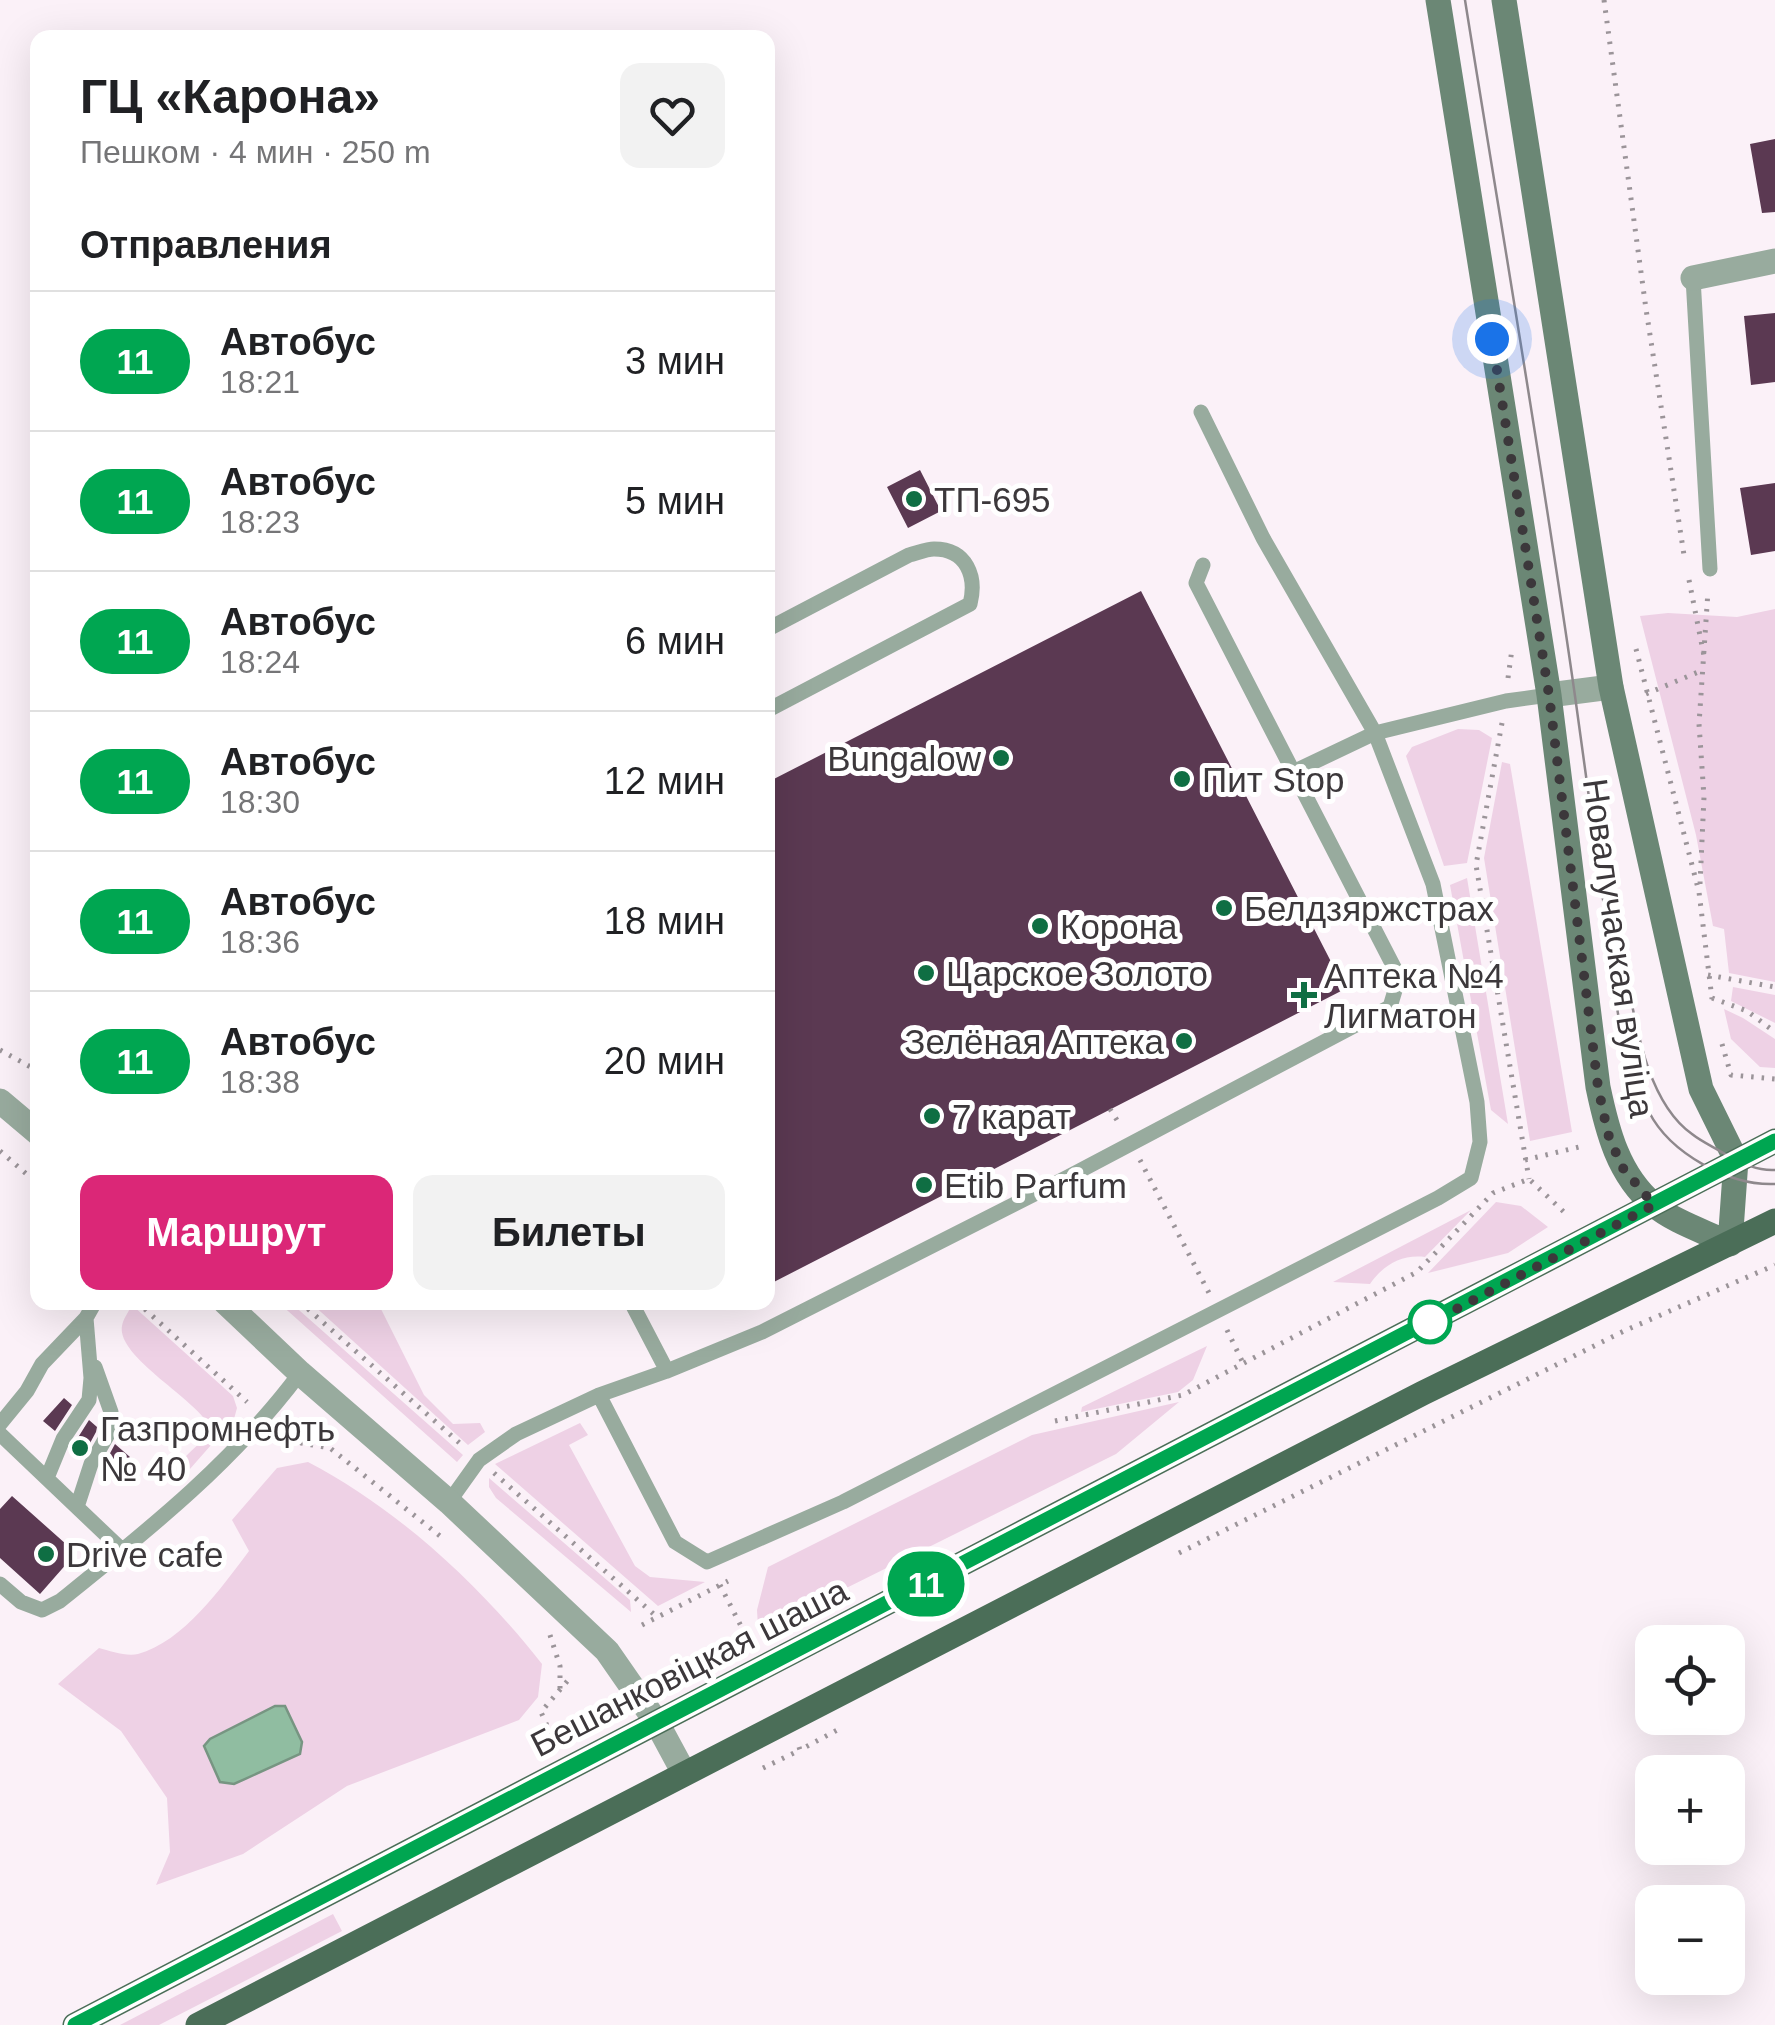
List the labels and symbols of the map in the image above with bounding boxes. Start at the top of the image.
your location [1467,314,1517,364]
place label: ТП-695 [934,480,1051,519]
marker: ТП-695 [903,488,925,510]
place label: Bungalow [827,739,982,778]
marker: Bungalow [990,747,1012,769]
place label: Пит Stop [1202,760,1344,799]
marker: Пит Stop [1171,768,1193,790]
street label: Новалучаская вуліца [1576,776,1662,1121]
place label: Белдзяржстрах [1244,889,1494,928]
marker: Белдзяржстрах [1213,897,1235,919]
place label: Корона [1060,907,1178,946]
marker: Корона [1029,915,1051,937]
place label: Царское Золото [946,954,1208,993]
place label: Аптека №4 Лигматон [1324,956,1504,1035]
marker: Царское Золото [915,962,937,984]
marker: Аптека №4 Лигматон [1293,984,1315,1006]
place label: Зелёная Аптека [904,1022,1165,1061]
marker: Зелёная Аптека [1173,1030,1195,1052]
place label: 7 карат [952,1097,1071,1136]
marker: 7 карат [921,1105,943,1127]
place label: Etib Parfum [944,1166,1127,1205]
marker: Etib Parfum [913,1174,935,1196]
unlabelled marker [1409,1301,1451,1343]
place label: Газпромнефть № 40 [100,1409,335,1488]
marker: Газпромнефть № 40 [69,1437,91,1459]
place label: Drive cafe [66,1535,224,1574]
marker: Drive cafe [35,1543,57,1565]
line badge: 11 [881,1552,971,1616]
street label: Бешанковіцкая шаша [524,1570,854,1764]

